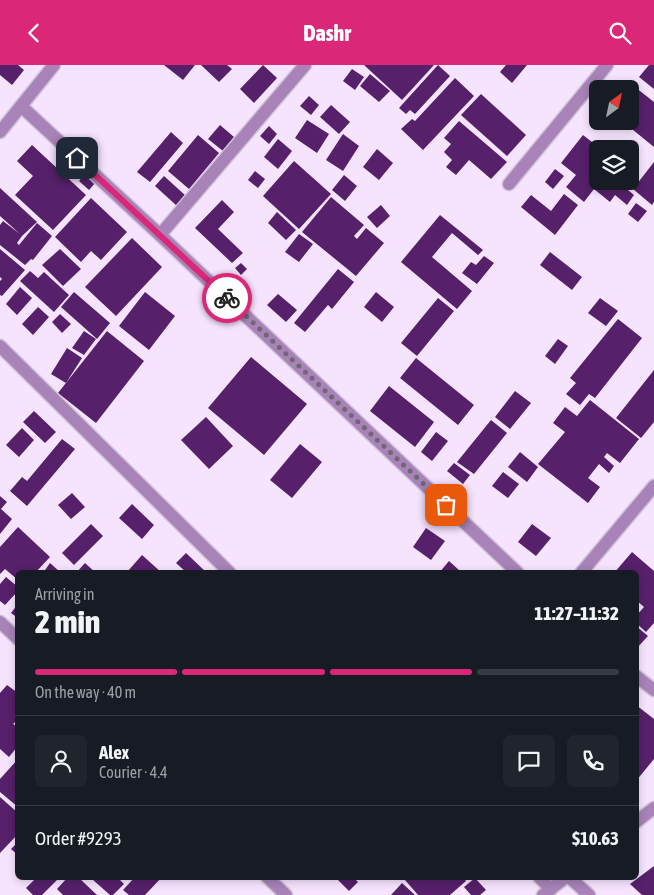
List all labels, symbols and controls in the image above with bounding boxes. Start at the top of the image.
icon: back [20,19,48,47]
icon: search [606,19,634,47]
text: Dashr [303,20,351,46]
north arrow [589,80,639,130]
map controls [589,80,639,190]
pin [56,137,98,179]
button: layers [589,140,639,190]
icon: home [63,144,91,172]
courier [202,273,252,323]
icon: bike [213,284,241,312]
pin [425,484,467,526]
icon: bag [432,491,460,519]
text: Arriving in [35,585,95,603]
text: 11:27–11:32 [534,602,619,624]
text: 2 min [35,603,100,640]
text: On the way · 40 m [35,683,136,701]
button: person [35,735,87,787]
button: chat [503,735,555,787]
button: phone [567,735,619,787]
text: Alex [99,741,129,763]
text: Courier · 4.4 [99,763,168,781]
text: Order #9293 [35,827,122,849]
text: $10.63 [572,827,619,849]

